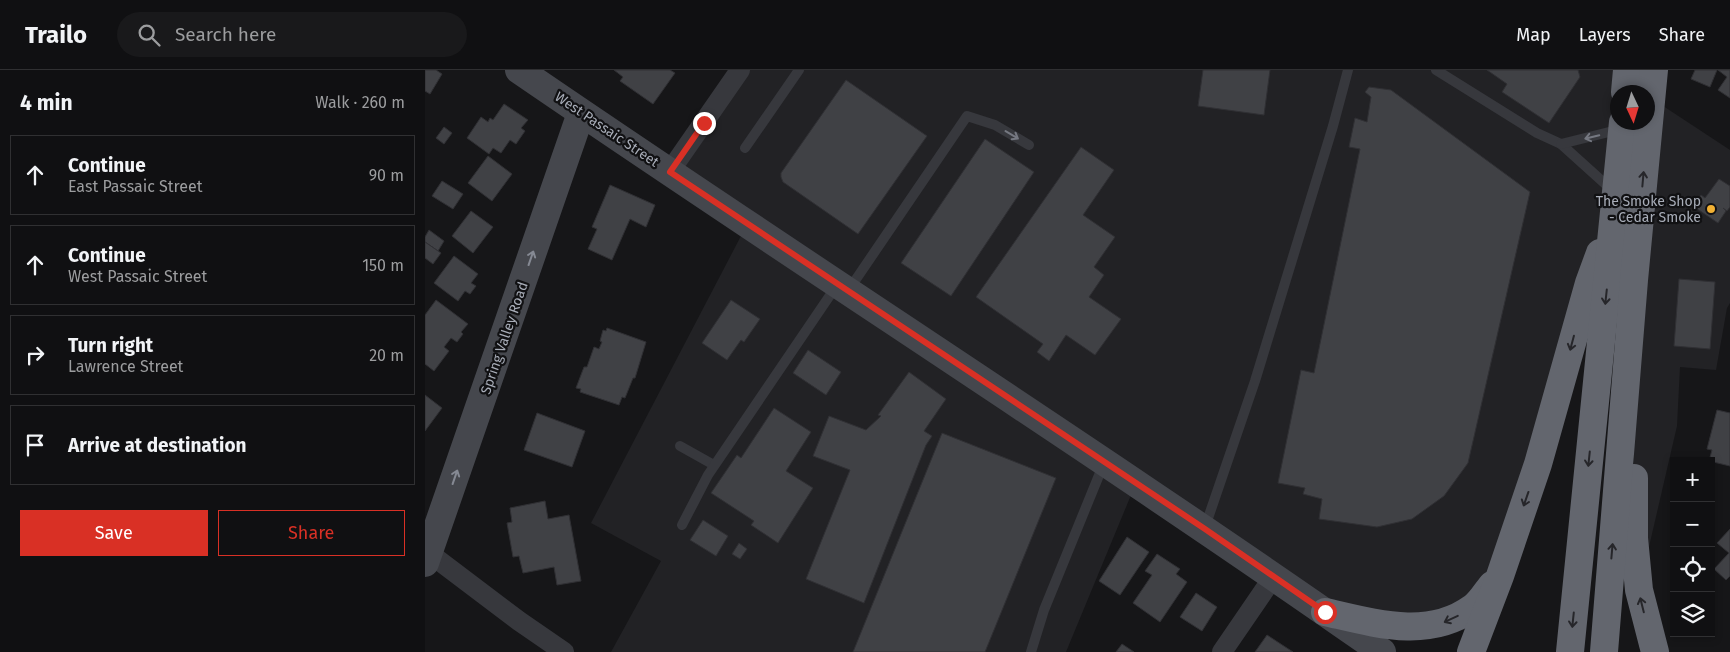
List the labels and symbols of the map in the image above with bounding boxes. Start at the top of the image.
north arrow [1610,85,1655,130]
street label: West Passaic Street [551,88,663,171]
route end [693,112,716,135]
one-way arrow [1005,130,1019,140]
one-way arrow [1584,132,1600,142]
one-way arrow [1639,171,1648,187]
place label: The Smoke Shop - Cedar Smoke [1596,193,1701,226]
marker: The Smoke Shop - Cedar Smoke [1705,203,1717,215]
one-way arrow [527,250,536,266]
street label: Spring Valley Road [477,280,532,397]
one-way arrow [1601,289,1611,305]
one-way arrow [1567,335,1577,351]
one-way arrow [1584,450,1594,466]
one-way arrow [451,470,461,486]
one-way arrow [1521,491,1530,506]
one-way arrow [1607,543,1617,559]
one-way arrow [1637,598,1646,614]
route start [1314,601,1337,624]
one-way arrow [1568,612,1578,628]
one-way arrow [1444,615,1459,624]

